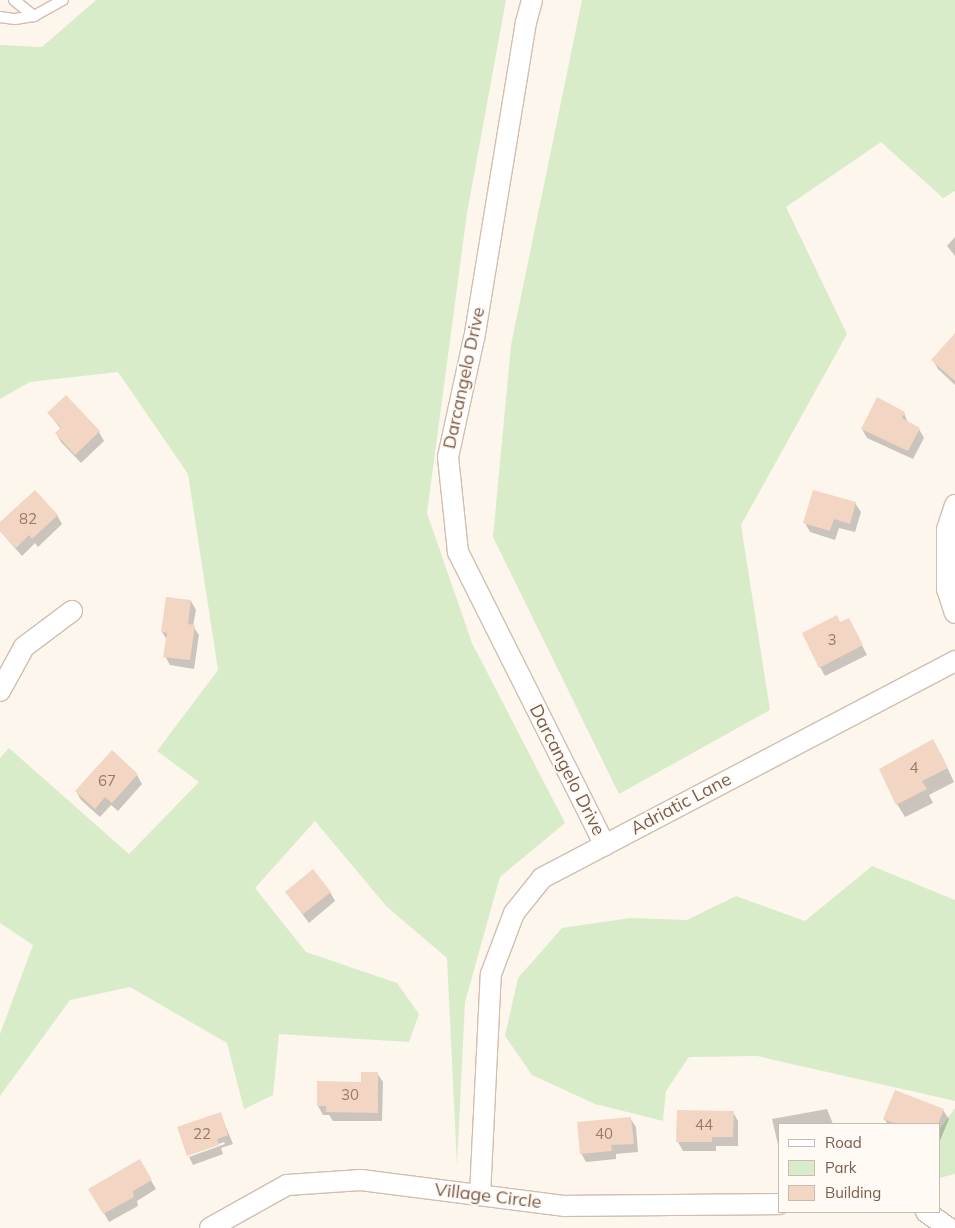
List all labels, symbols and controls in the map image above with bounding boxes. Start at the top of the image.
street label: Darcangelo Drive [438,305,490,451]
house number: 82 [19,510,37,528]
house number: 3 [828,631,836,649]
street label: Darcangelo Drive [525,701,609,839]
house number: 4 [910,759,918,777]
street label: Adriatic Lane [627,768,735,840]
house number: 67 [98,772,116,790]
house number: 30 [341,1086,359,1104]
house number: 44 [695,1116,713,1134]
legend [778,1123,940,1213]
house number: 22 [193,1125,211,1143]
house number: 40 [595,1125,613,1143]
text: Road [825,1133,862,1152]
text: Park [825,1158,857,1177]
street label: Village Circle [433,1179,543,1213]
text: Building [825,1183,881,1202]

